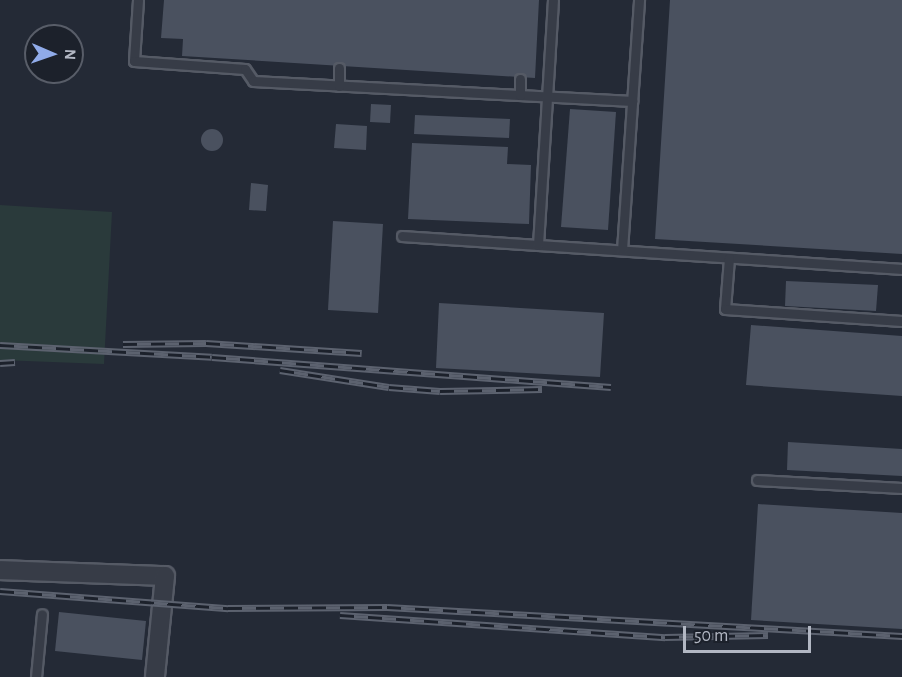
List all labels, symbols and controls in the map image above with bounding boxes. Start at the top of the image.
north arrow [24,24,84,84]
text: N [62,49,78,60]
scale bar [686,614,814,652]
text: 50 m [694,627,728,645]

